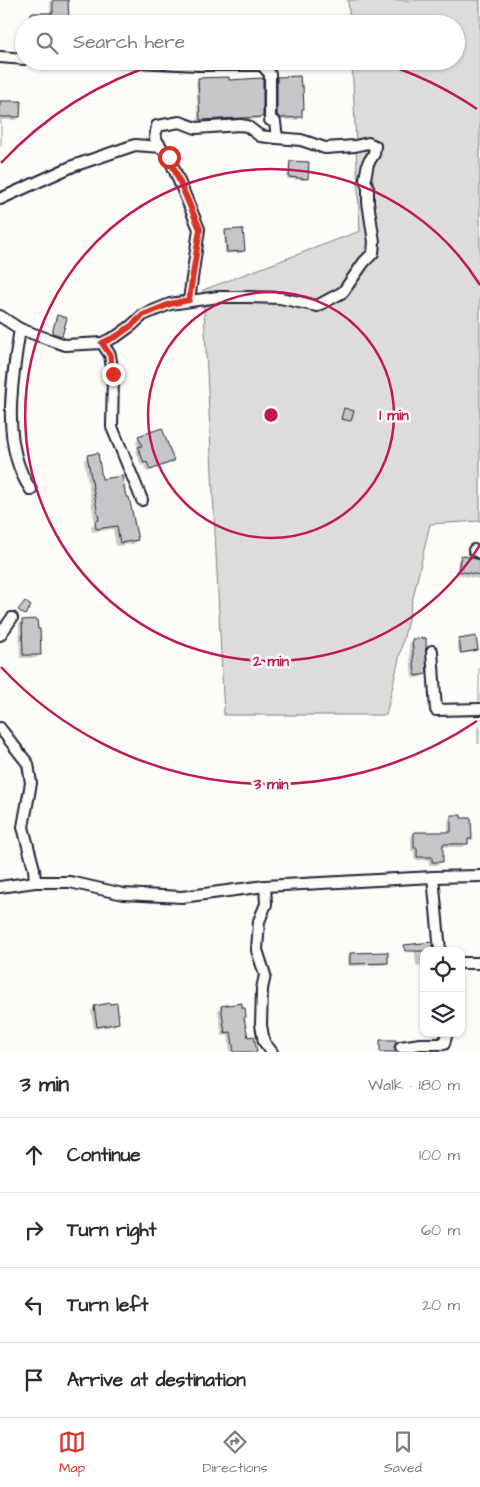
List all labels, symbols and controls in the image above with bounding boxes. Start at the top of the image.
search box [15,15,465,70]
icon: search [33,29,61,57]
text: Search here [73,29,185,56]
route start [158,146,181,169]
route end [102,363,125,386]
text: 1 min [379,405,409,426]
centre of rings [262,406,280,424]
text: 2 min [252,651,290,672]
text: 3 min [252,774,289,795]
map controls [420,947,465,1037]
button: locate [420,947,465,992]
button: layers [420,992,465,1037]
text: 3 min [20,1070,69,1099]
text: Walk · 180 m [368,1074,460,1096]
icon: ahead [20,1141,48,1169]
text: Continue [67,1142,141,1169]
text: 100 m [419,1144,460,1166]
icon: right [20,1216,48,1244]
text: Turn right [67,1217,156,1244]
text: 60 m [421,1219,460,1241]
icon: left [20,1291,48,1319]
text: Turn left [67,1292,148,1319]
text: 20 m [422,1294,460,1316]
icon: arrive [20,1366,48,1394]
text: Arrive at destination [67,1367,246,1394]
tab: Map [58,1428,86,1478]
tab: Directions [202,1428,267,1478]
tab: Saved [384,1428,422,1478]

